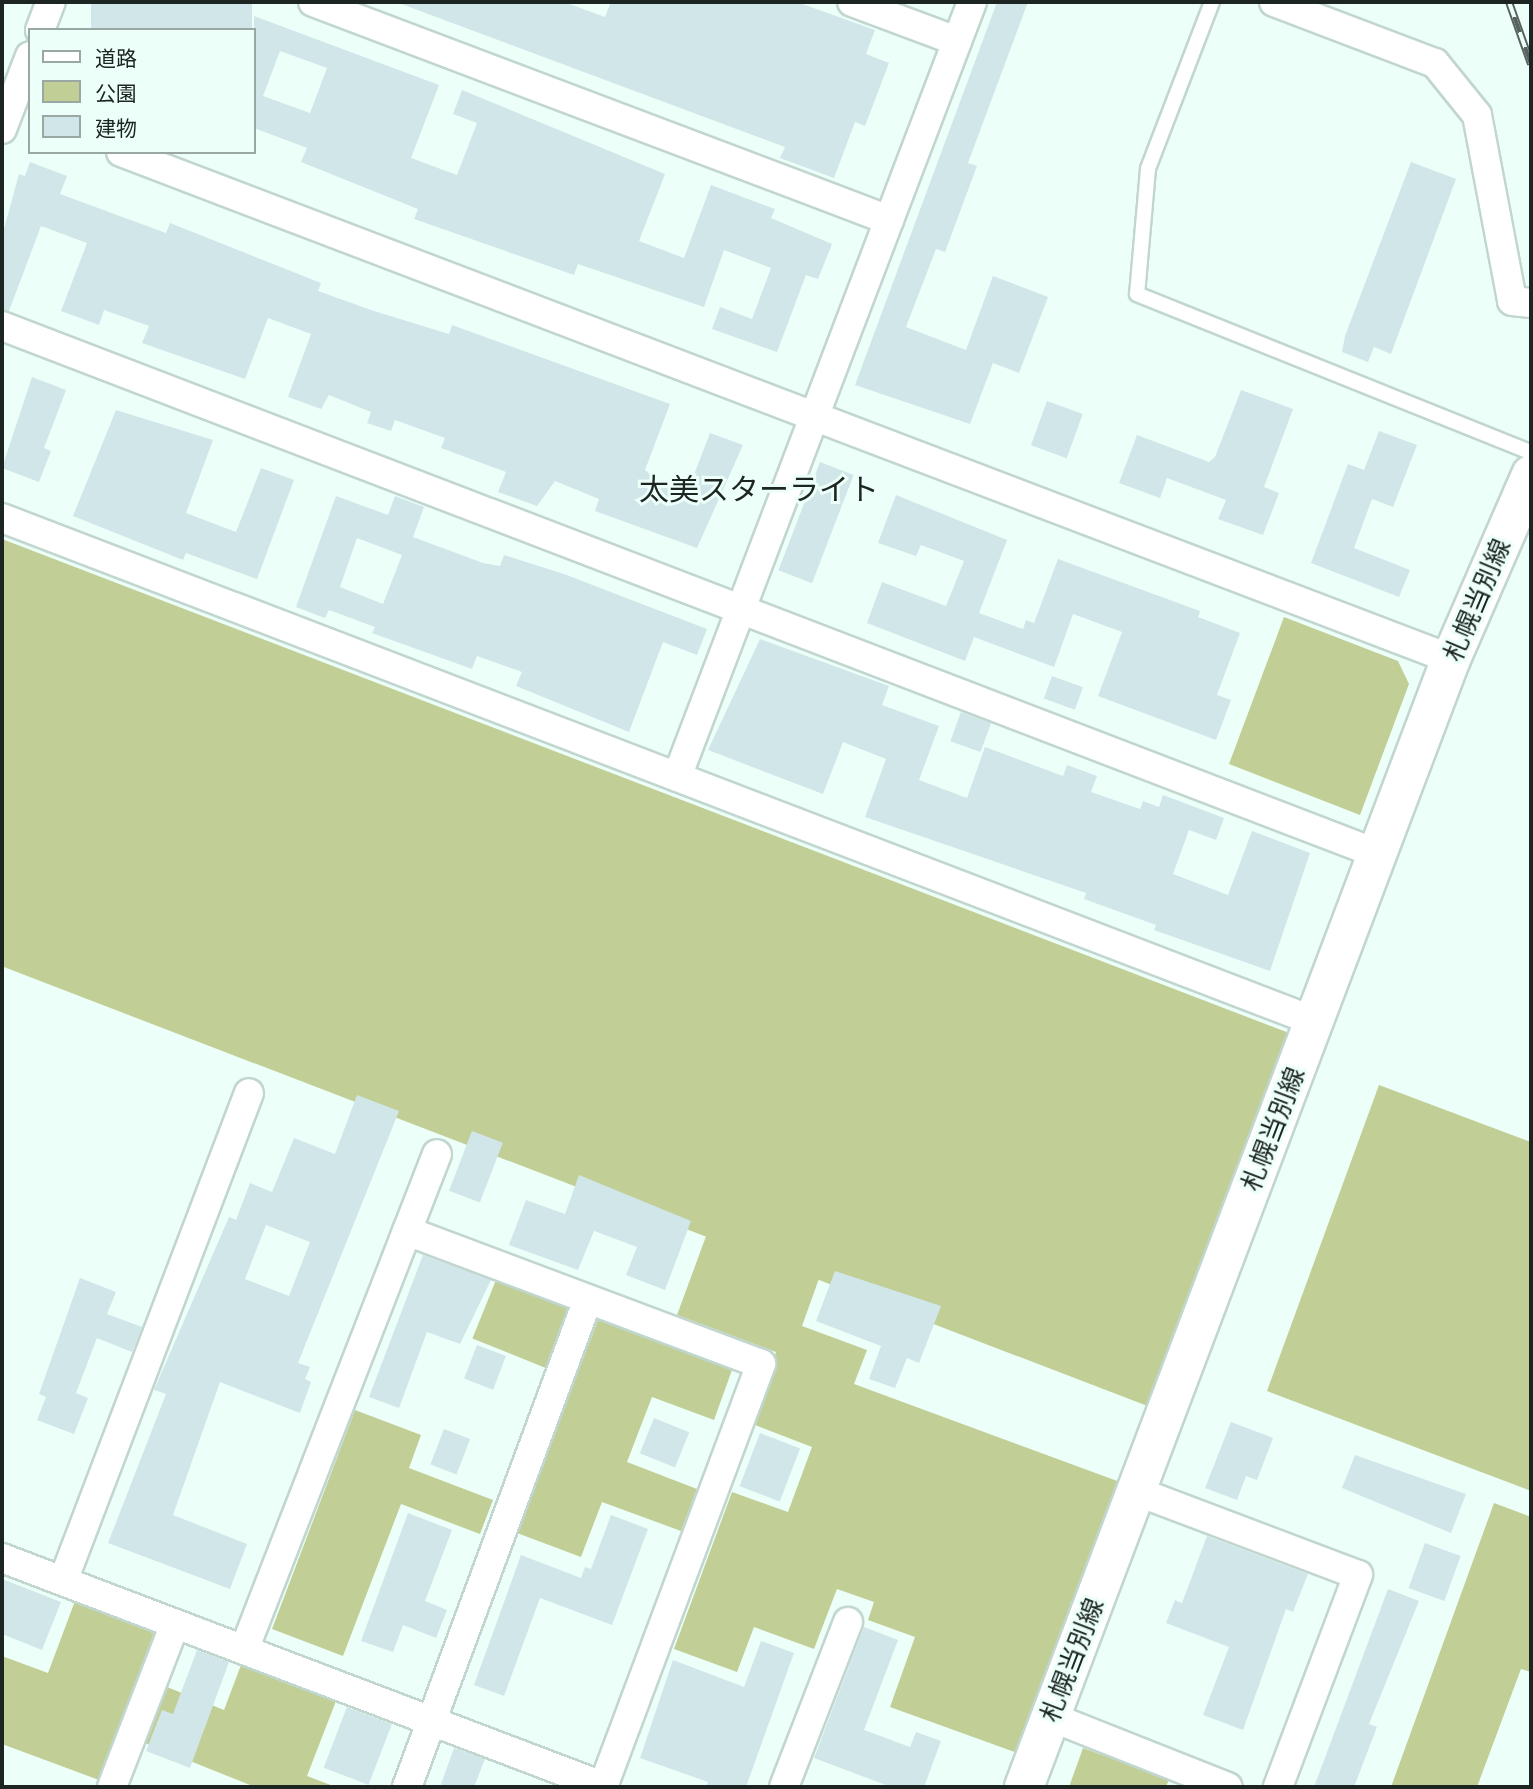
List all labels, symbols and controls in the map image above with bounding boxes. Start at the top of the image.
legend [28,28,256,154]
text: 道路 [95,45,137,72]
text: 公園 [95,80,137,107]
text: 建物 [95,115,137,142]
district label: 太美スターライト [639,471,879,507]
street label: 札幌当別線 [1437,534,1517,666]
street label: 札幌当別線 [1235,1063,1311,1195]
street label: 札幌当別線 [1034,1594,1110,1726]

